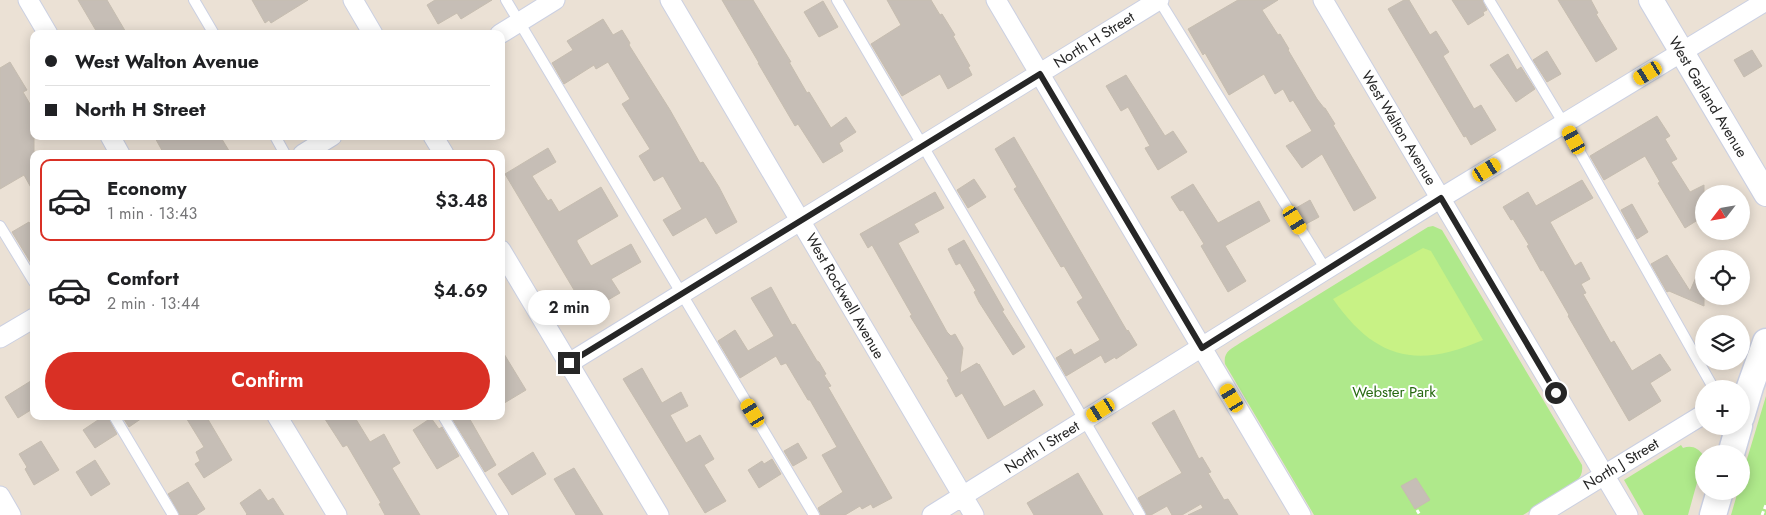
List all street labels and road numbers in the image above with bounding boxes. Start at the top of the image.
street label: North H Street [1049,6,1139,74]
street label: West Garland Avenue [1663,32,1753,162]
street label: West Walton Avenue [1356,66,1442,190]
street label: West Rockwell Avenue [800,229,890,363]
street label: North I Street [1000,415,1084,479]
street label: North J Street [1579,433,1663,495]

